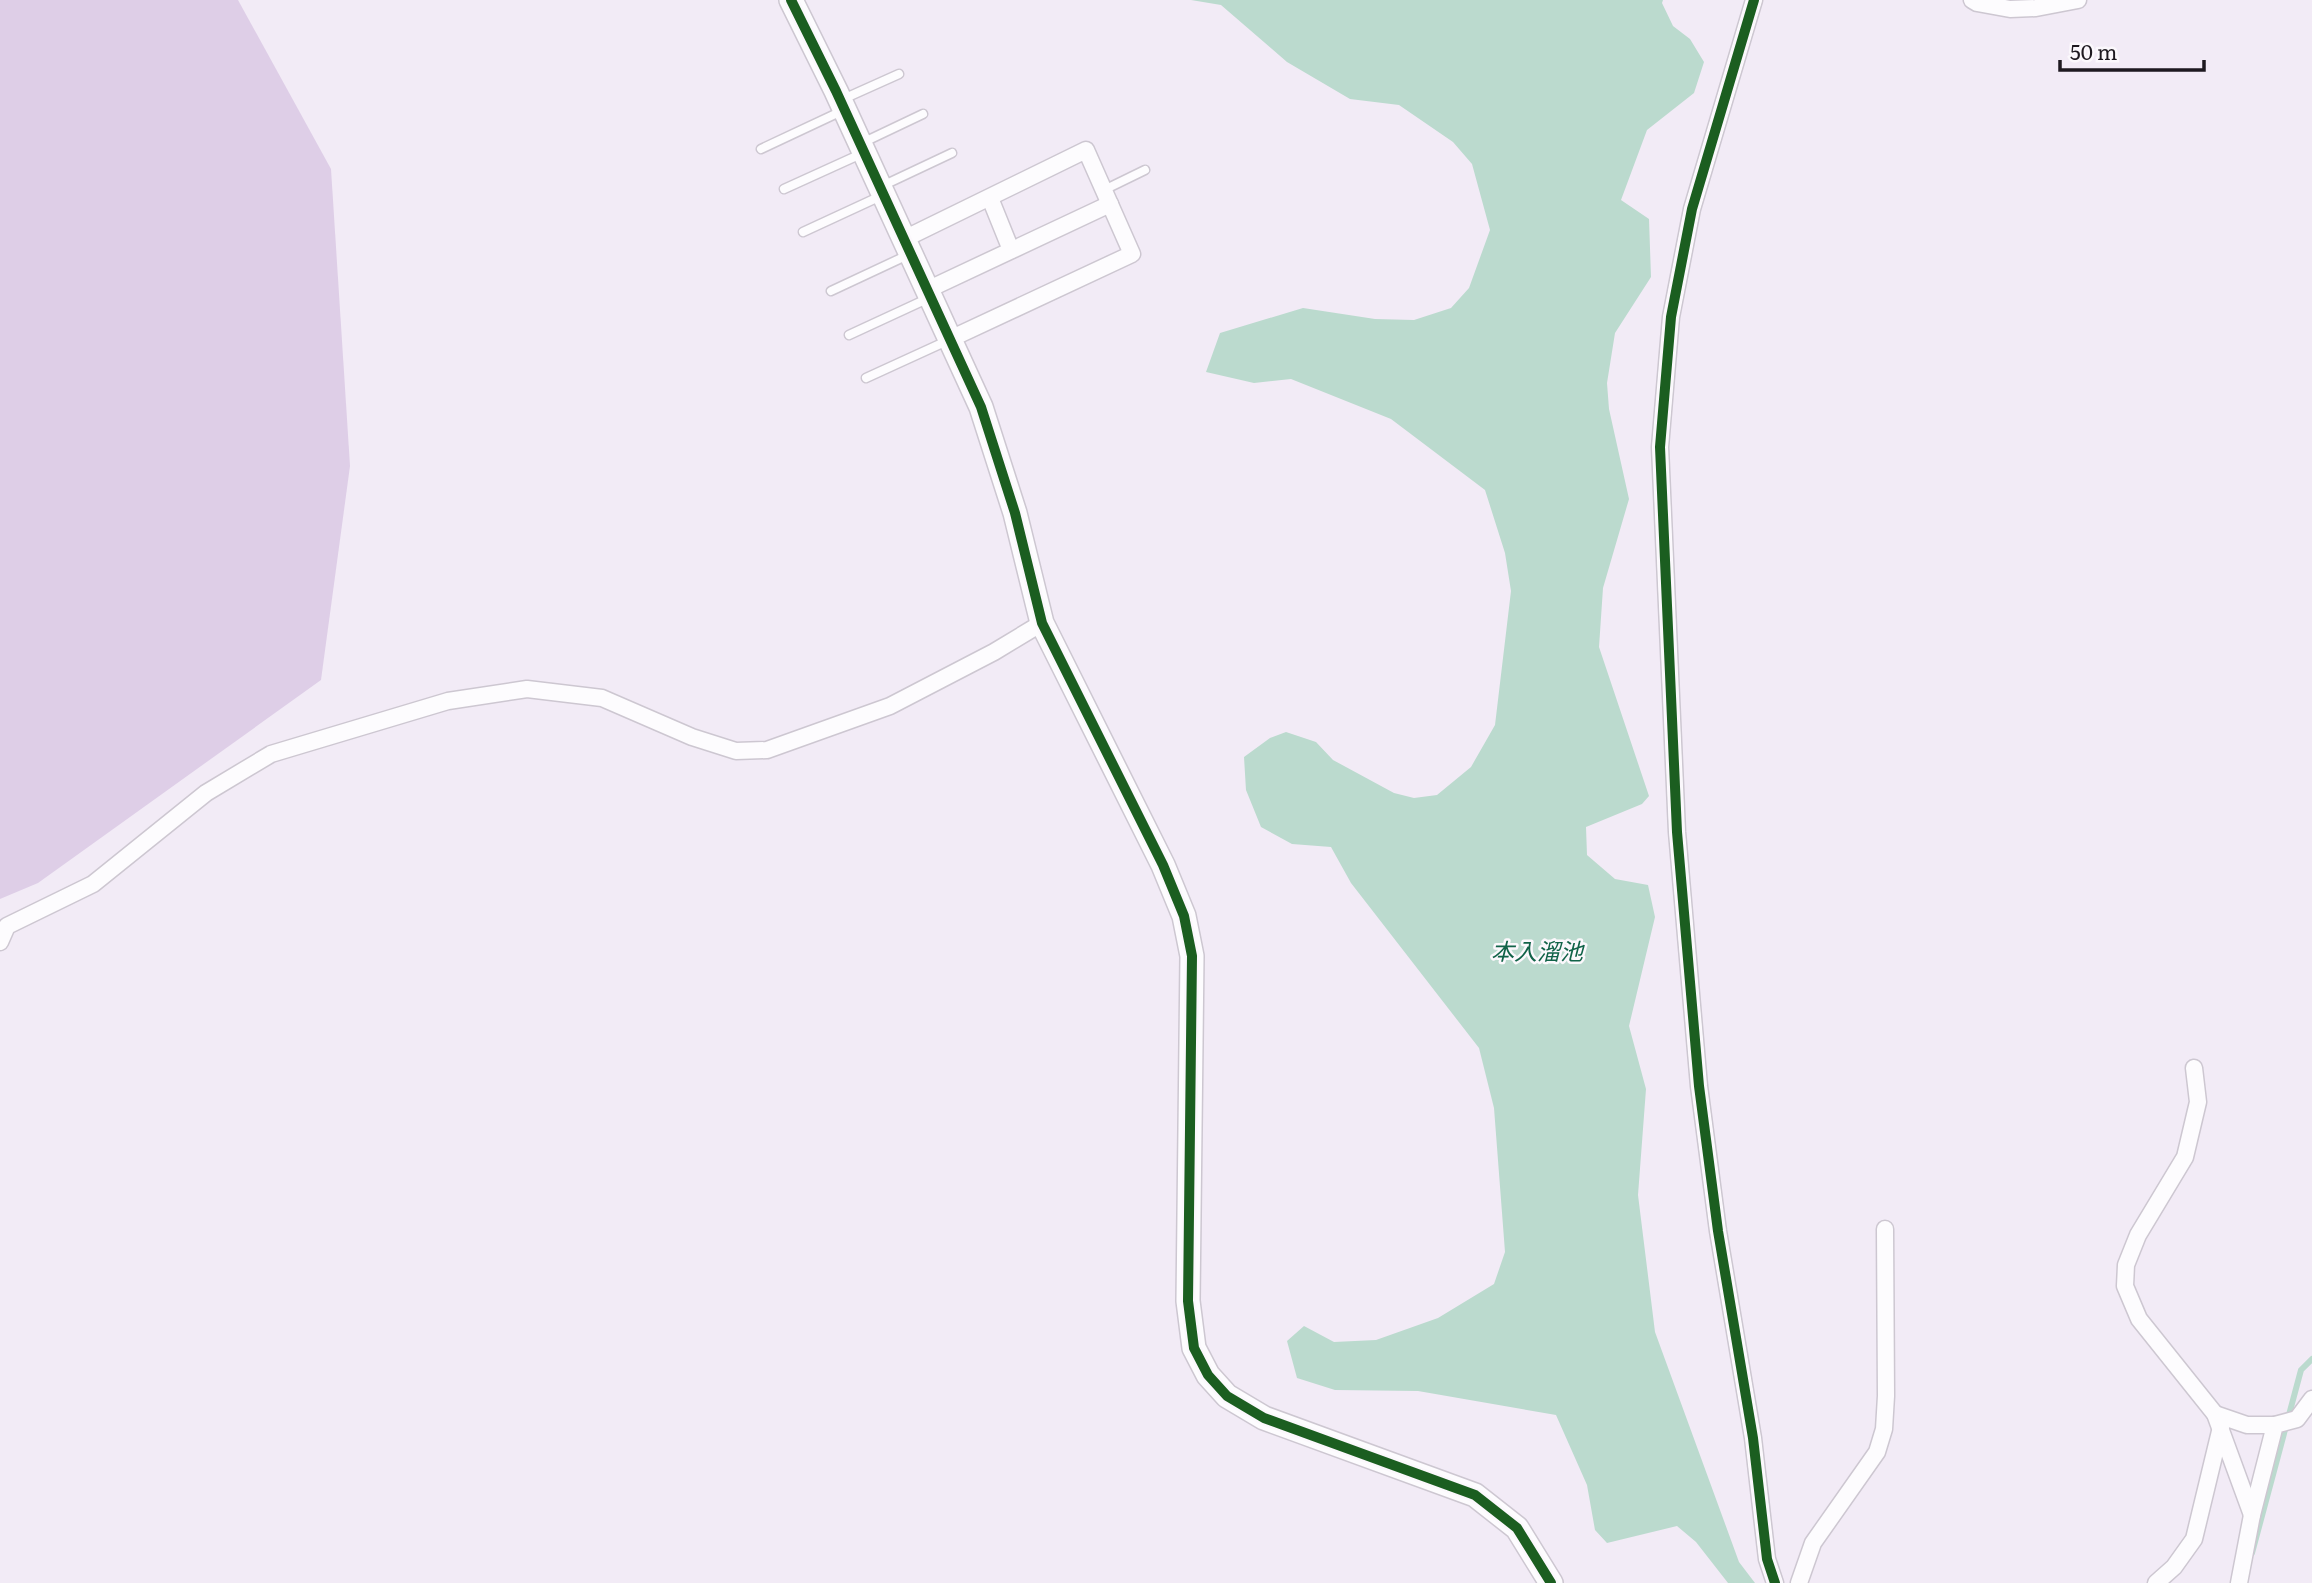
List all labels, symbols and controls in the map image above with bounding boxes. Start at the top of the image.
scale bar [2060,28,2204,72]
text: 50 m [2070,35,2117,66]
water label: 本入溜池 [1491,933,1585,967]

